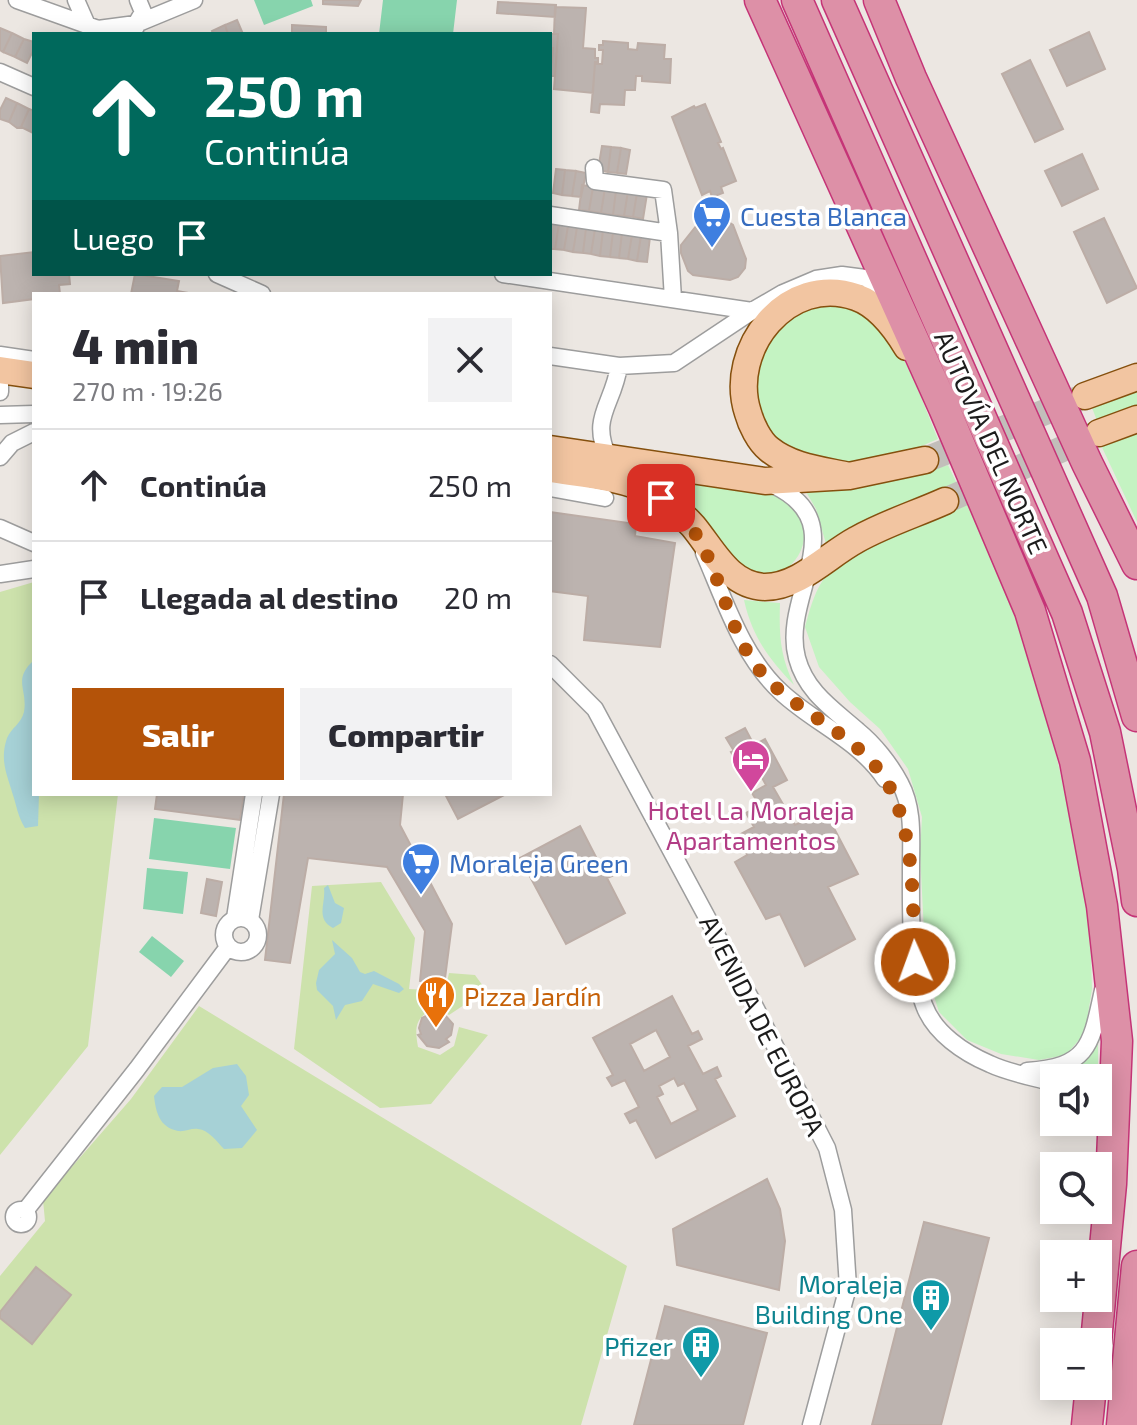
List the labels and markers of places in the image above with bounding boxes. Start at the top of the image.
supermarket icon: Cuesta Blanca [691,194,733,249]
place label: Cuesta Blanca [740,200,907,231]
pin [627,464,695,532]
hotel icon: Hotel La Moraleja Apartamentos [730,738,772,793]
place label: Hotel La Moraleja Apartamentos [647,794,855,855]
supermarket icon: Moraleja Green [400,841,442,896]
place label: Moraleja Green [449,847,629,878]
restaurant icon: Pizza Jardín [415,974,457,1029]
place label: Pizza Jardín [464,980,602,1011]
place label: Moraleja Building One [755,1268,903,1329]
building icon: Moraleja Building One [910,1277,952,1332]
building icon: Pfizer [680,1324,722,1379]
place label: Pfizer [604,1330,673,1361]

